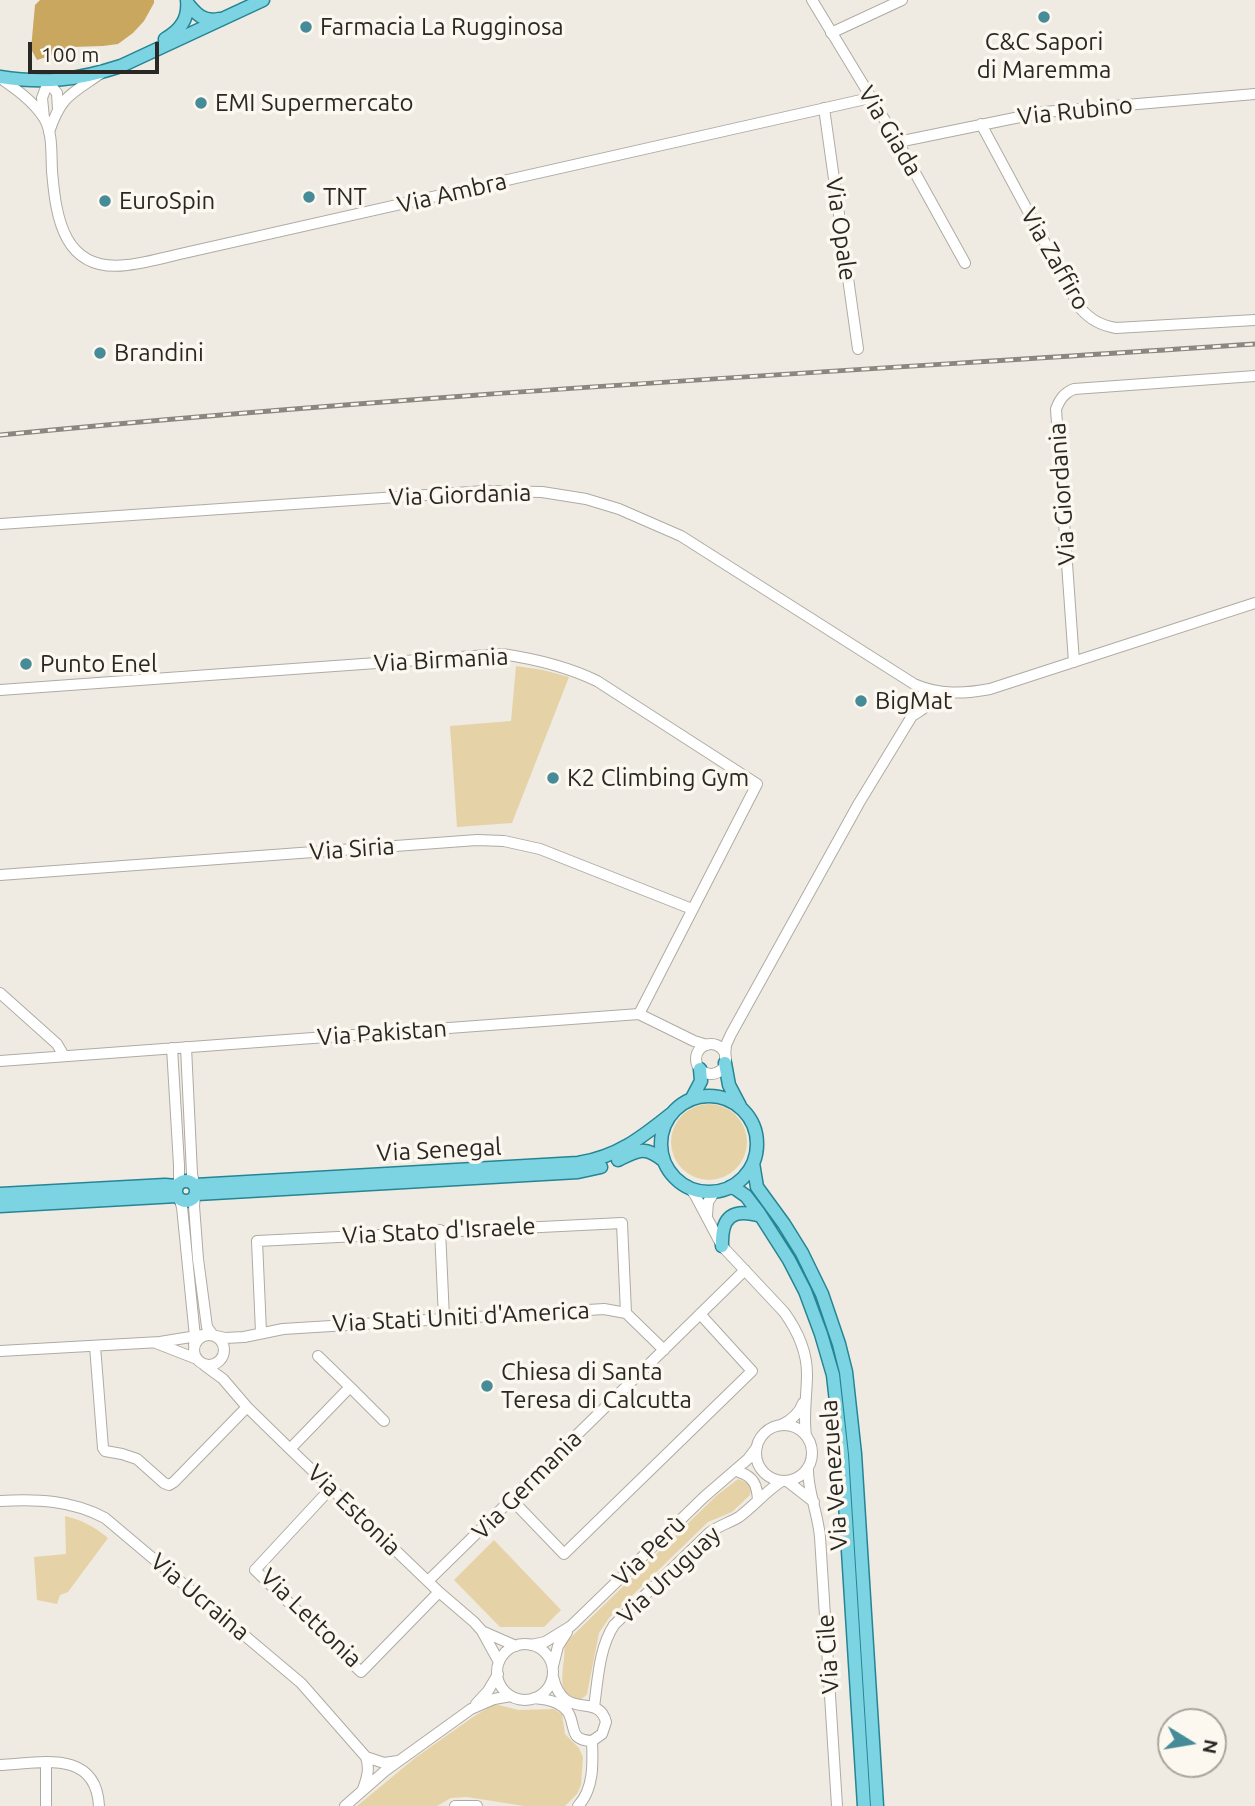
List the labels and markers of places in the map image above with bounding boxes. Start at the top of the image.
marker: C&C Sapori di Maremma [1036,9,1052,25]
place label: Farmacia La Rugginosa [320,13,564,41]
marker: Farmacia La Rugginosa [298,19,314,35]
place label: C&C Sapori di Maremma [977,28,1111,84]
place label: EMI Supermercato [215,89,414,117]
marker: EMI Supermercato [193,95,209,111]
place label: TNT [323,183,367,211]
place label: EuroSpin [119,187,215,215]
marker: TNT [301,189,317,205]
marker: EuroSpin [97,193,113,209]
place label: Brandini [114,339,204,367]
marker: Brandini [92,345,108,361]
place label: Punto Enel [40,650,157,678]
marker: Punto Enel [18,656,34,672]
place label: BigMat [875,687,952,715]
marker: BigMat [853,693,869,709]
place label: K2 Climbing Gym [567,764,749,792]
marker: K2 Climbing Gym [545,770,561,786]
place label: Chiesa di Santa Teresa di Calcutta [501,1358,692,1414]
marker: Chiesa di Santa Teresa di Calcutta [479,1378,495,1394]

